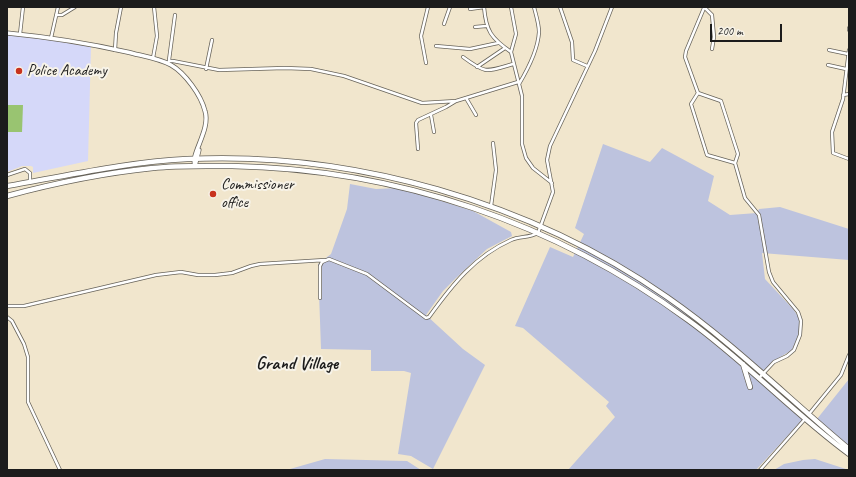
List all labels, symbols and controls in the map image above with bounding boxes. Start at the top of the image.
scale bar [712,16,784,42]
text: 200 m [717,23,743,39]
place label: Police Academy [27,61,107,81]
marker: Police Academy [14,66,24,76]
place label: Commissioner office [221,175,294,213]
marker: Commissioner office [208,189,218,199]
district label: Grand Village [256,353,338,375]

